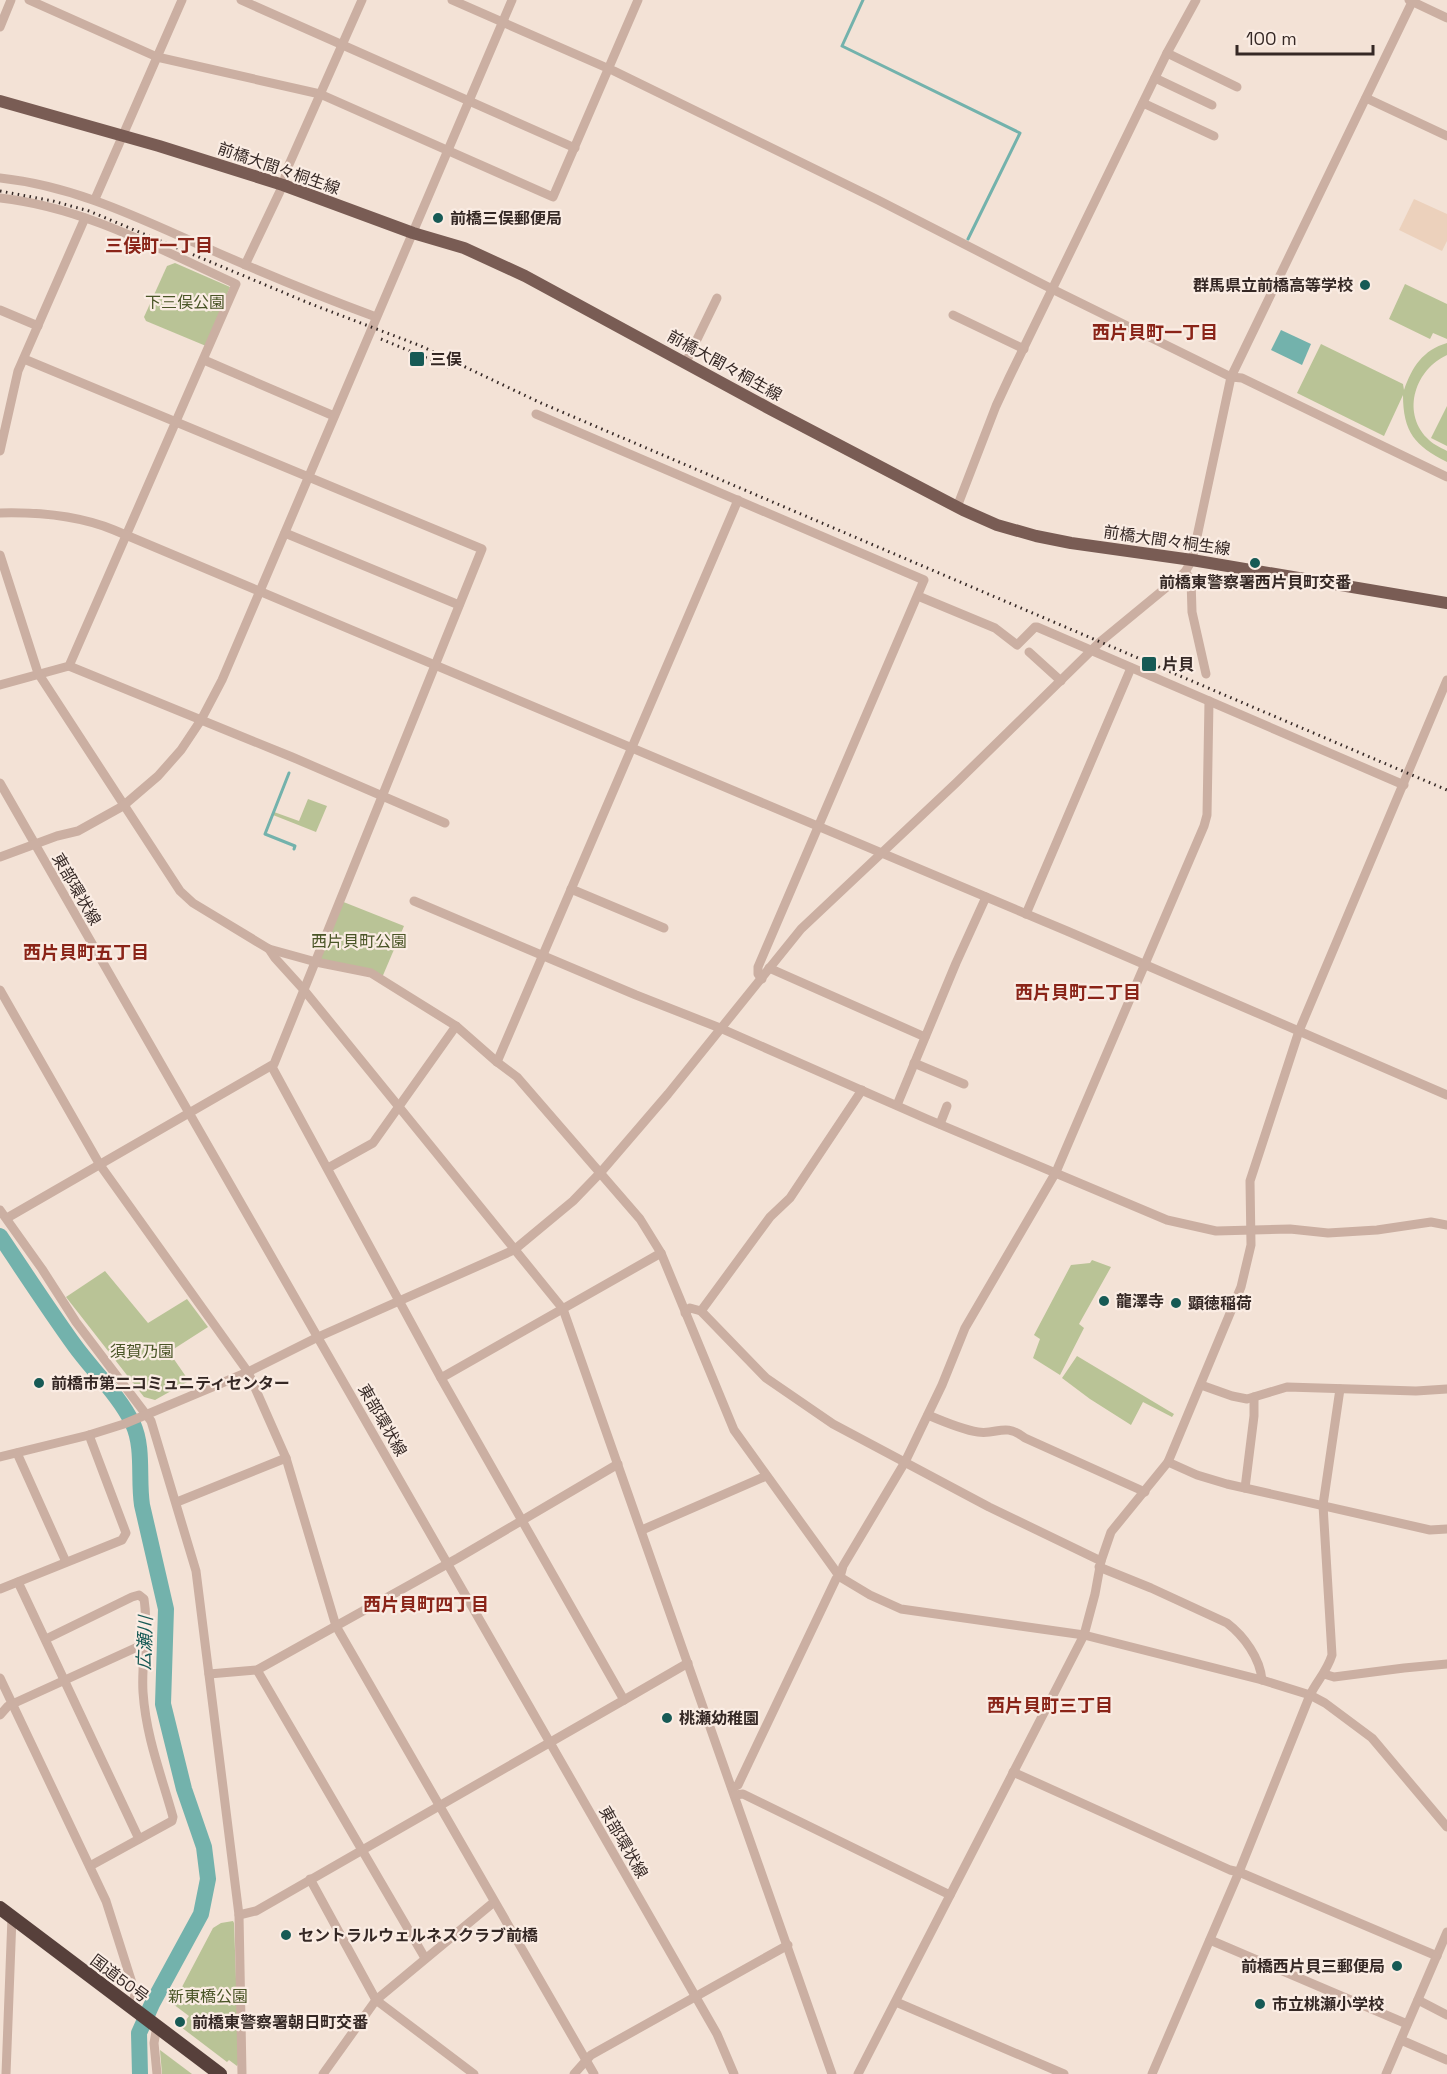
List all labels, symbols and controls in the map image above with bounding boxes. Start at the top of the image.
scale bar [1237,18,1374,56]
text: 100 m [1246,27,1297,50]
street label: 前橋大間々桐生線 [215,138,343,199]
place label: 前橋三俣郵便局 [450,208,562,229]
marker: 前橋三俣郵便局 [431,211,445,225]
district label: 三俣町一丁目 [105,234,213,257]
place label: 群馬県立前橋高等学校 [1193,275,1353,296]
marker: 群馬県立前橋高等学校 [1358,278,1372,292]
park label: 下三俣公園 [145,292,225,313]
district label: 西片貝町一丁目 [1092,321,1218,344]
street label: 前橋大間々桐生線 [664,325,786,406]
place label: 三俣 [430,349,462,370]
marker: 三俣 [408,350,426,368]
street label: 前橋大間々桐生線 [1102,521,1232,560]
marker: 前橋東警察署西片貝町交番 [1248,556,1262,570]
place label: 前橋東警察署西片貝町交番 [1159,572,1351,593]
place label: 片貝 [1162,654,1194,675]
marker: 片貝 [1140,655,1158,673]
street label: 東部環状線 [47,849,106,929]
park label: 西片貝町公園 [311,931,407,952]
district label: 西片貝町五丁目 [23,941,149,964]
district label: 西片貝町二丁目 [1015,981,1141,1004]
place label: 龍澤寺 [1116,1291,1164,1312]
place label: 顕徳稲荷 [1188,1293,1252,1314]
marker: 龍澤寺 [1097,1294,1111,1308]
marker: 顕徳稲荷 [1169,1296,1183,1310]
park label: 須賀乃園 [110,1341,174,1362]
place label: 前橋市第二コミュニティセンター [51,1373,290,1394]
marker: 前橋市第二コミュニティセンター [32,1376,46,1390]
street label: 東部環状線 [353,1380,412,1460]
district label: 西片貝町四丁目 [363,1593,489,1616]
water label: 広瀬川 [132,1614,157,1670]
district label: 西片貝町三丁目 [987,1694,1113,1717]
place label: 桃瀬幼稚園 [679,1708,759,1729]
marker: 桃瀬幼稚園 [660,1711,674,1725]
street label: 東部環状線 [594,1802,653,1882]
place label: セントラルウェルネスクラブ前橋 [298,1925,538,1946]
marker: セントラルウェルネスクラブ前橋 [279,1928,293,1942]
street label: 国道50号 [86,1950,153,2007]
place label: 前橋西片貝三郵便局 [1241,1956,1385,1977]
marker: 前橋西片貝三郵便局 [1390,1959,1404,1973]
park label: 新東橋公園 [168,1986,248,2007]
place label: 市立桃瀬小学校 [1272,1994,1384,2015]
marker: 市立桃瀬小学校 [1253,1997,1267,2011]
place label: 前橋東警察署朝日町交番 [192,2012,368,2033]
marker: 前橋東警察署朝日町交番 [173,2015,187,2029]

